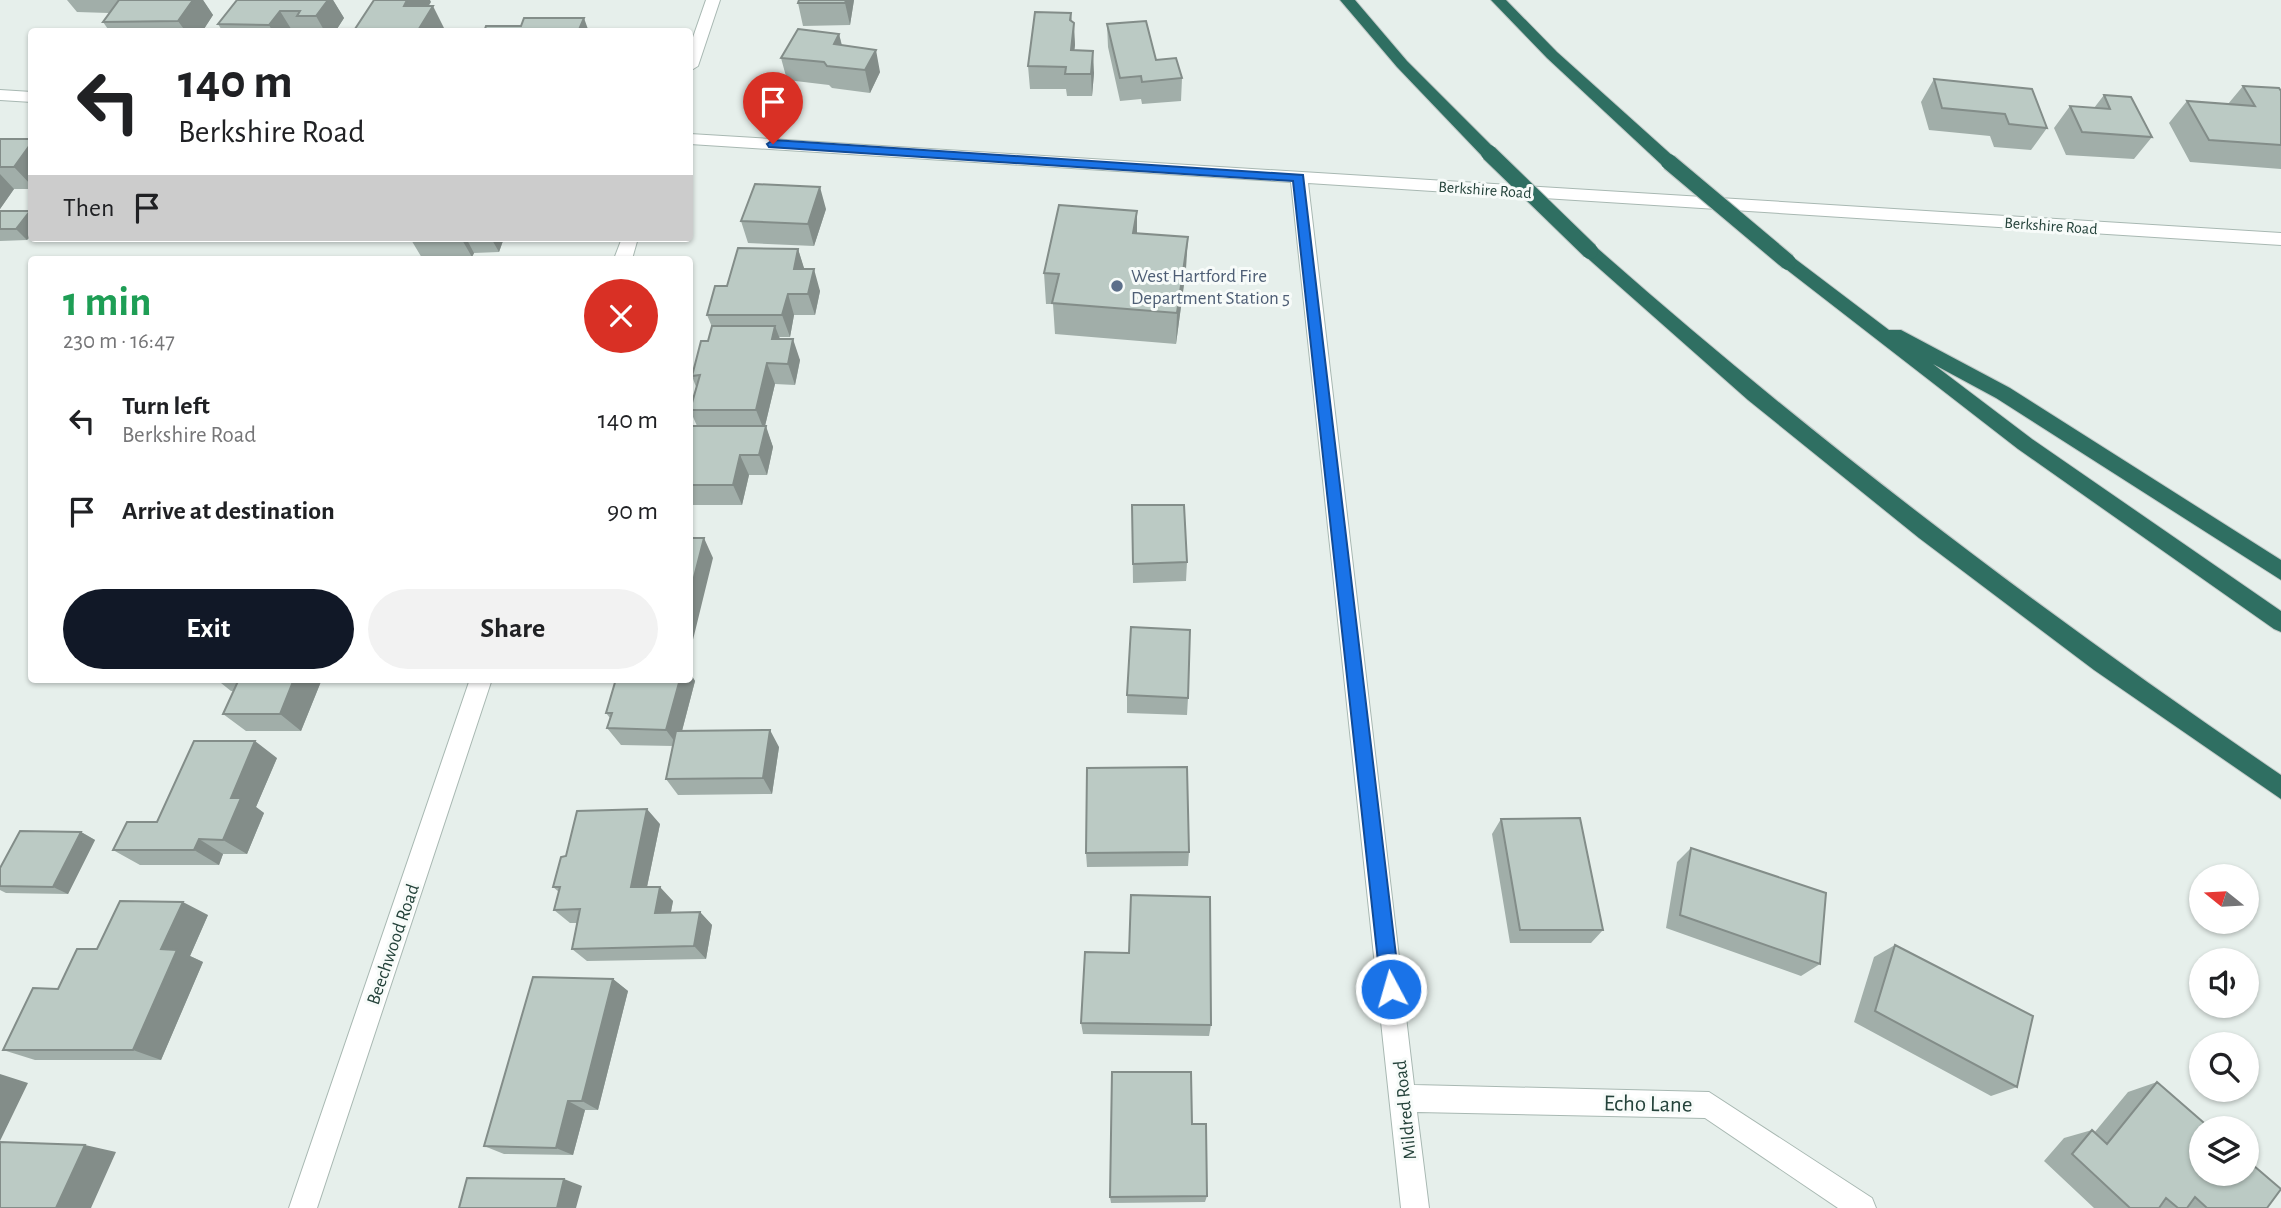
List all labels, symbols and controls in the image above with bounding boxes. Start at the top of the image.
icon: left [63,56,154,147]
text: 140 m [178,58,293,107]
pin [743,72,803,144]
icon: arrive [754,83,792,121]
text: Berkshire Road [178,116,365,148]
street label: Berkshire Road [1438,179,1532,201]
icon: arrive [128,189,166,227]
text: Then [63,195,114,221]
street label: Berkshire Road [2004,215,2098,237]
place label: West Hartford Fire Department Station 5 [1131,267,1290,308]
marker: West Hartford Fire Department Station 5 [1109,278,1125,294]
button: close [584,279,658,353]
text: 1 min [63,281,152,323]
text: 230 m · 16:47 [63,330,175,353]
text: Turn left [122,393,210,419]
icon: left [63,402,101,440]
text: 140 m [598,407,658,433]
text: Berkshire Road [122,424,256,447]
icon: arrive [63,493,101,531]
text: Arrive at destination [122,498,335,524]
text: 90 m [607,498,658,524]
button: Exit [63,589,354,669]
button: Share [368,589,658,669]
north arrow [2189,864,2259,934]
map controls [2189,864,2259,1186]
street label: Beechwood Road [364,882,423,1007]
button: sound [2189,948,2259,1018]
position arrow [1354,952,1428,1026]
button: search [2189,1032,2259,1102]
street label: Mildred Road [1391,1059,1420,1160]
street label: Echo Lane [1603,1092,1693,1117]
button: layers [2189,1116,2259,1186]

